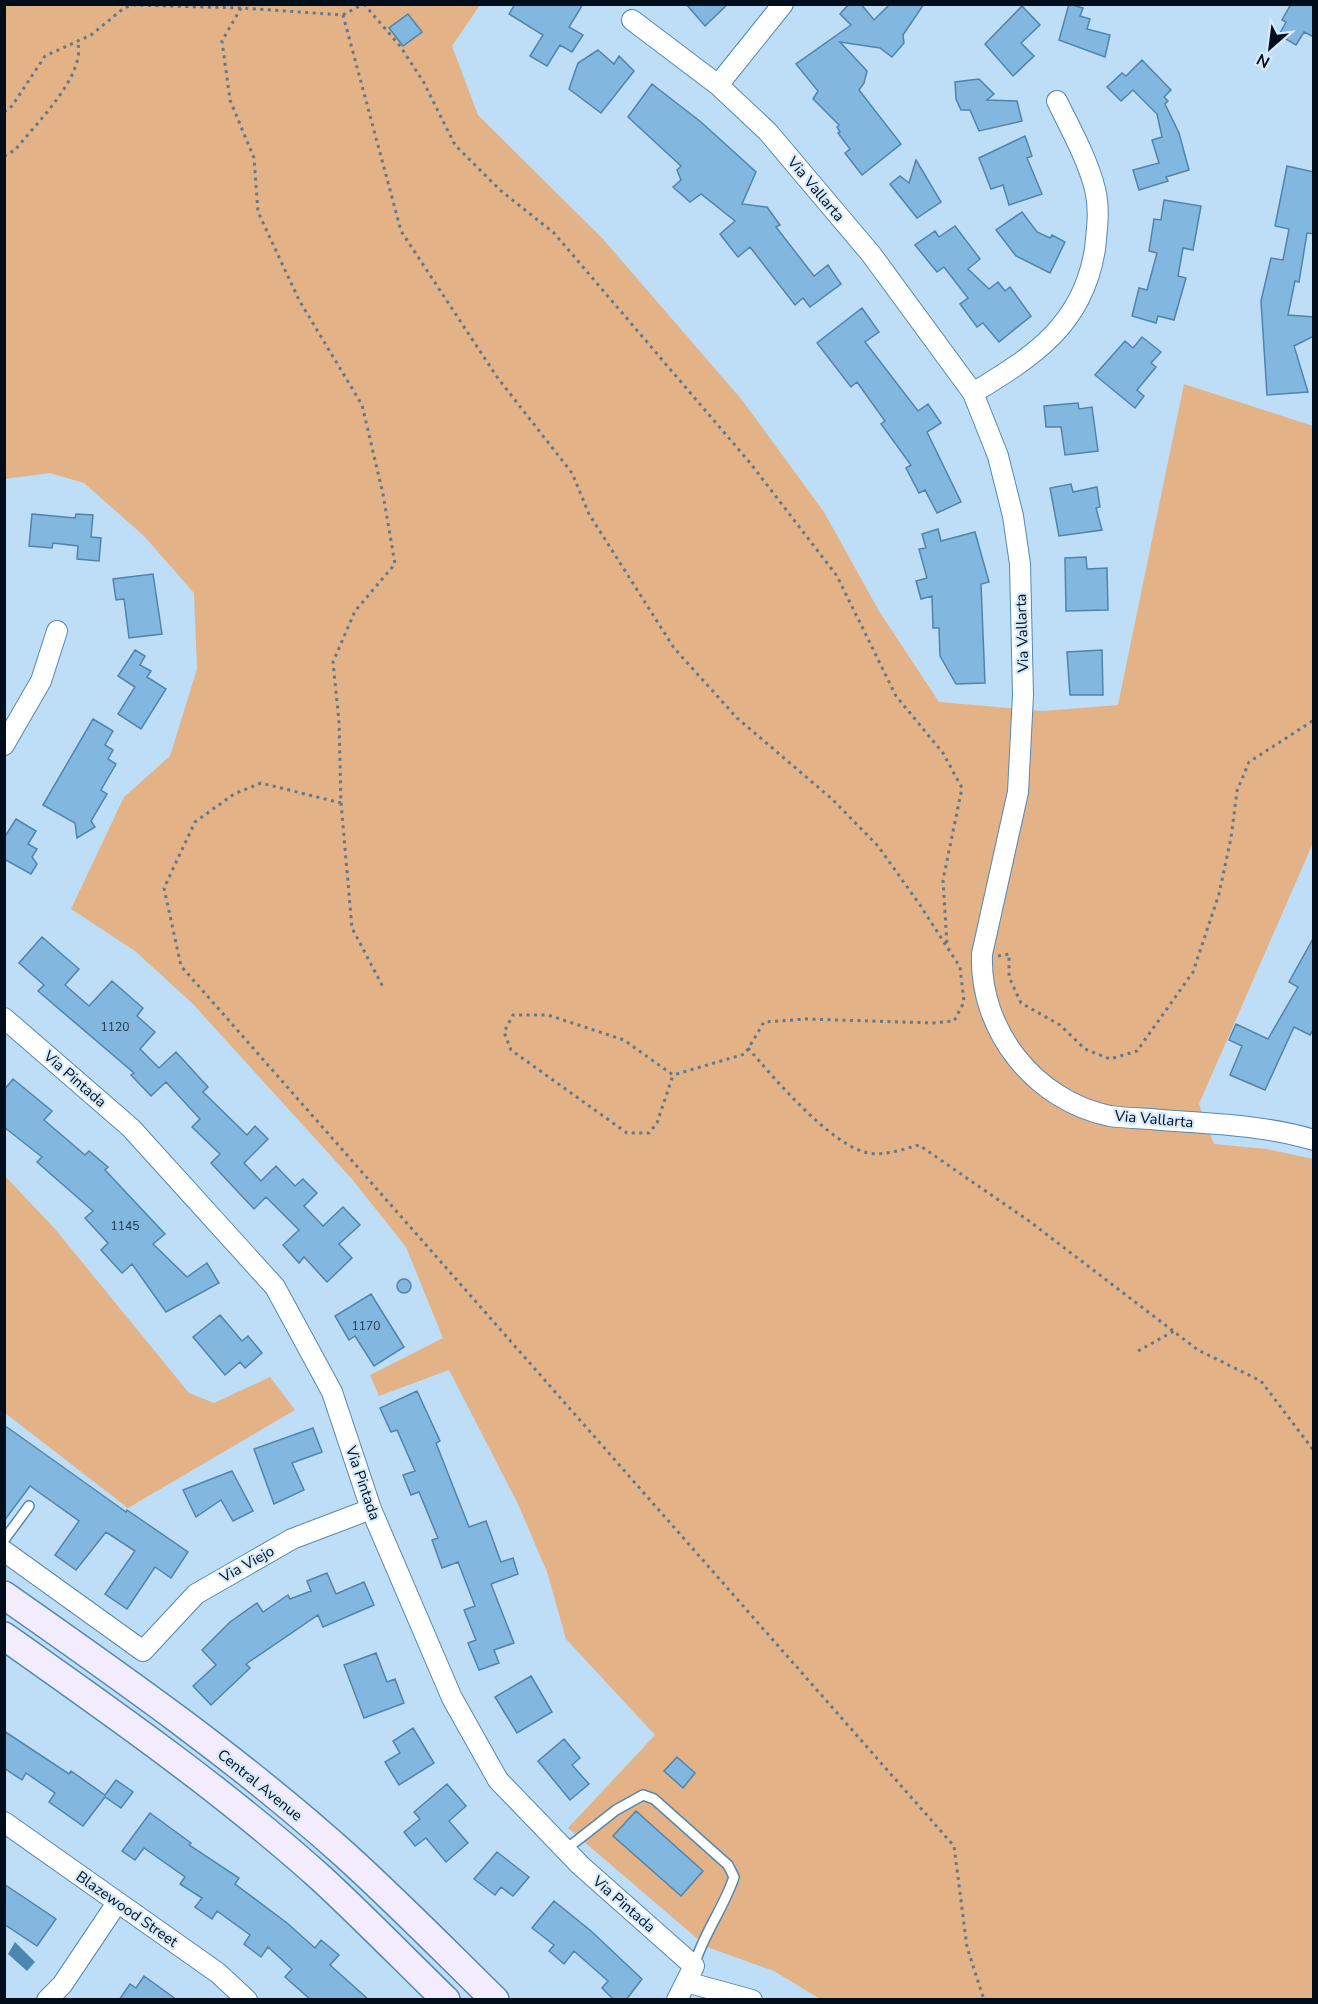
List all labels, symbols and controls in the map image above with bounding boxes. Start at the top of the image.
north arrow [1240,18,1300,78]
text: N [1253,48,1274,73]
street label: Via Vallarta [782,152,849,226]
street label: Via Vallarta [1011,593,1033,674]
house number: 1120 [101,1019,129,1035]
street label: Via Pintada [39,1046,111,1112]
street label: Via Vallarta [1113,1106,1194,1132]
house number: 1145 [111,1218,139,1234]
house number: 1170 [352,1318,380,1334]
street label: Via Pintada [341,1442,385,1523]
street label: Via Viejo [215,1541,278,1588]
street label: Central Avenue [213,1745,307,1825]
street label: Blazewood Street [72,1866,182,1952]
street label: Via Pintada [588,1871,660,1937]

